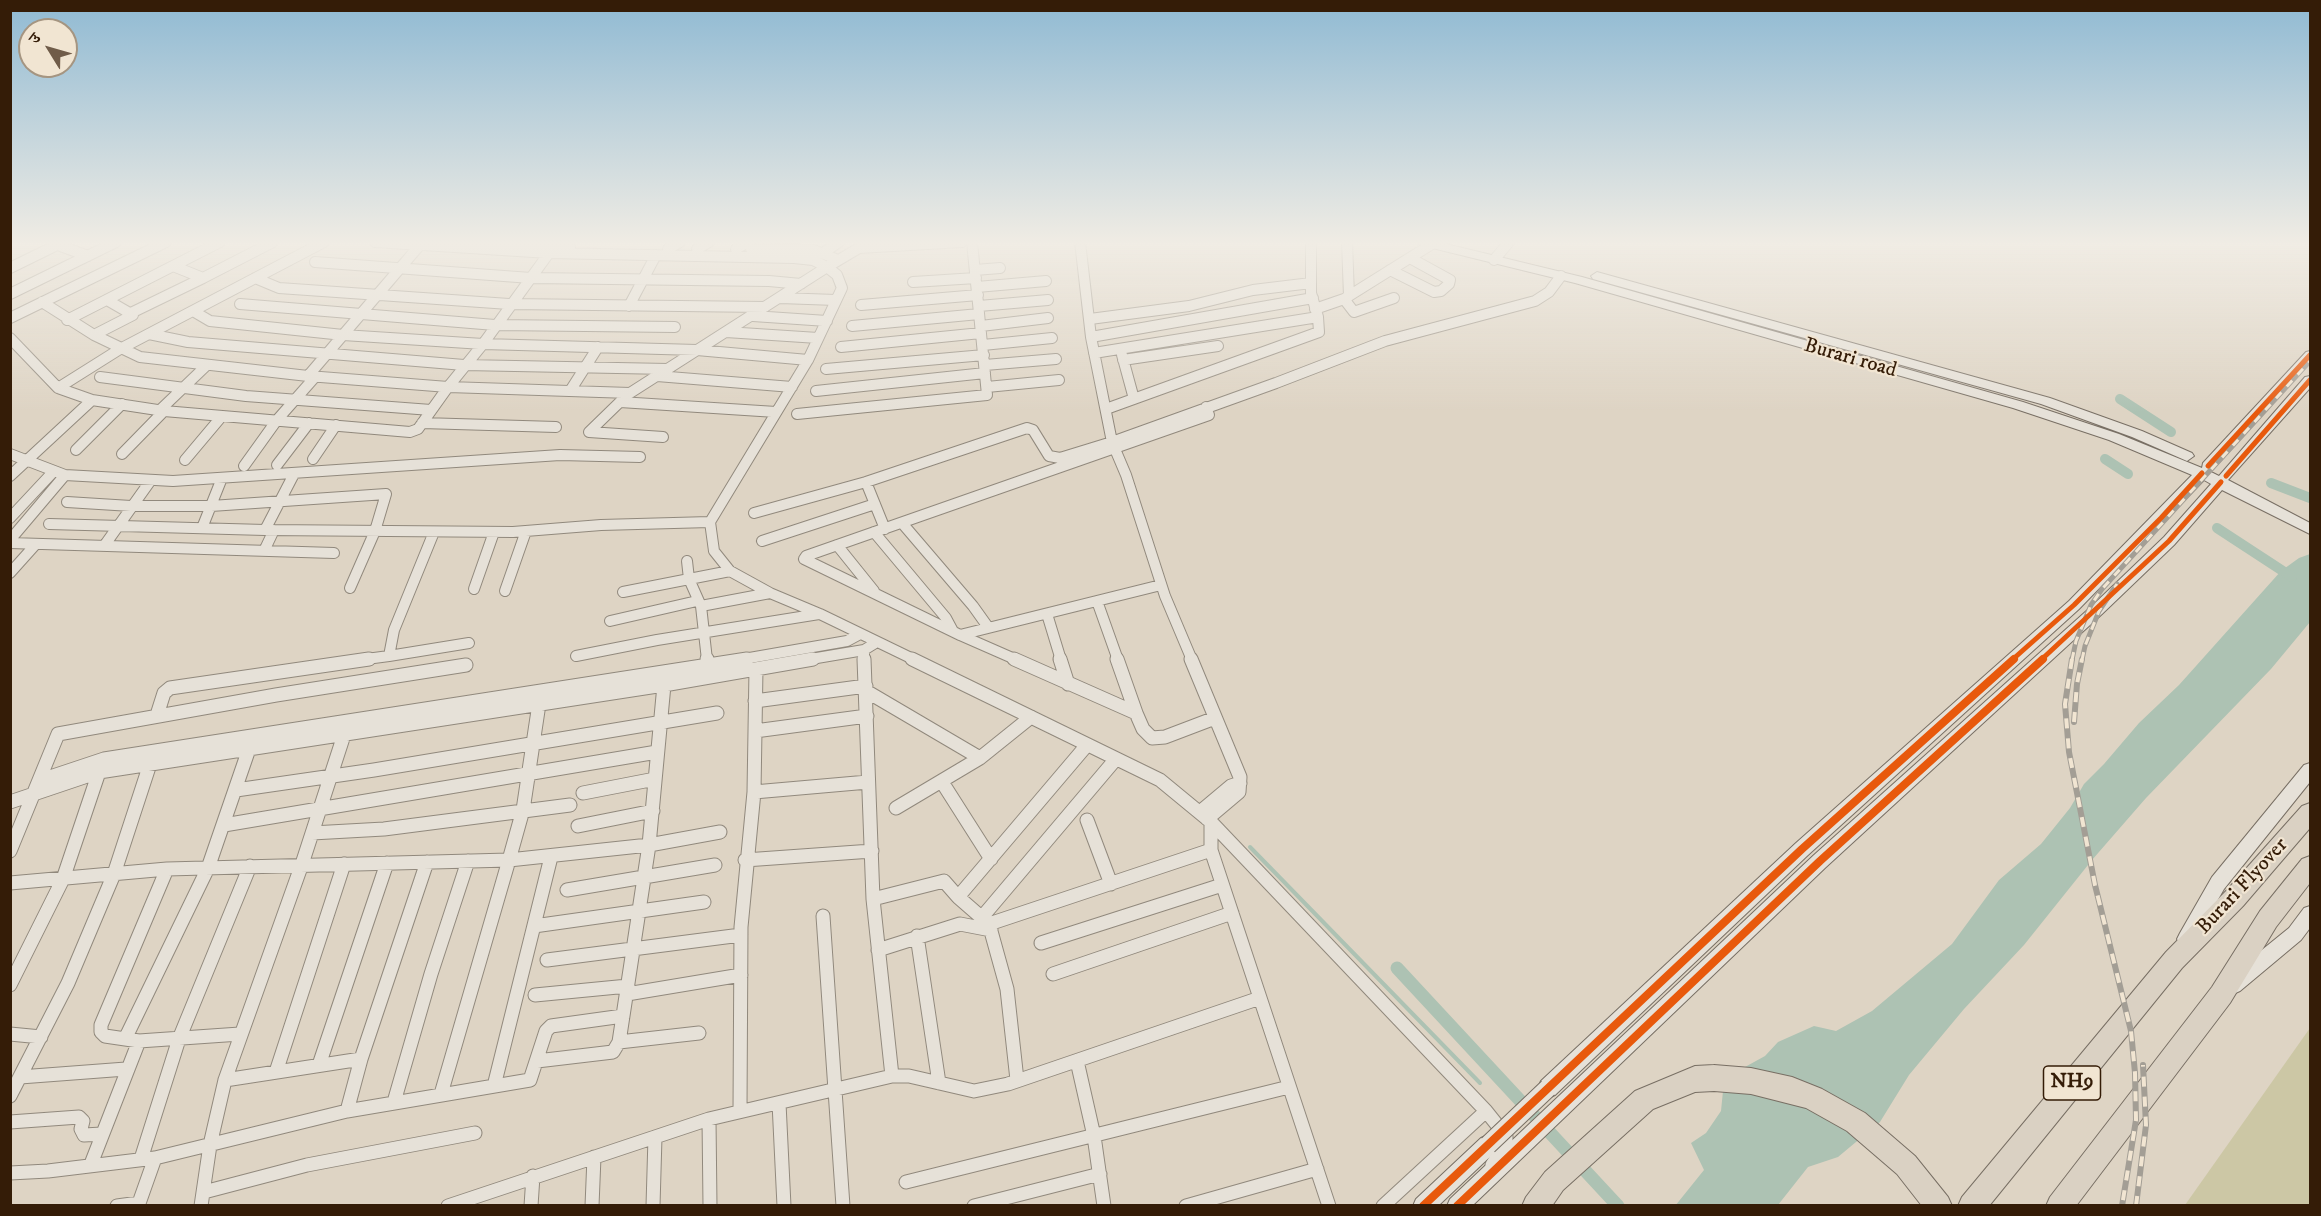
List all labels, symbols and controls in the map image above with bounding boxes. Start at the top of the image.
north arrow [18,18,78,78]
text: उ [25,29,46,48]
street label: Burari road [1801,334,1899,384]
street label: Burari Flyover [2192,834,2294,940]
road number: NH9 [2044,1066,2100,1100]

